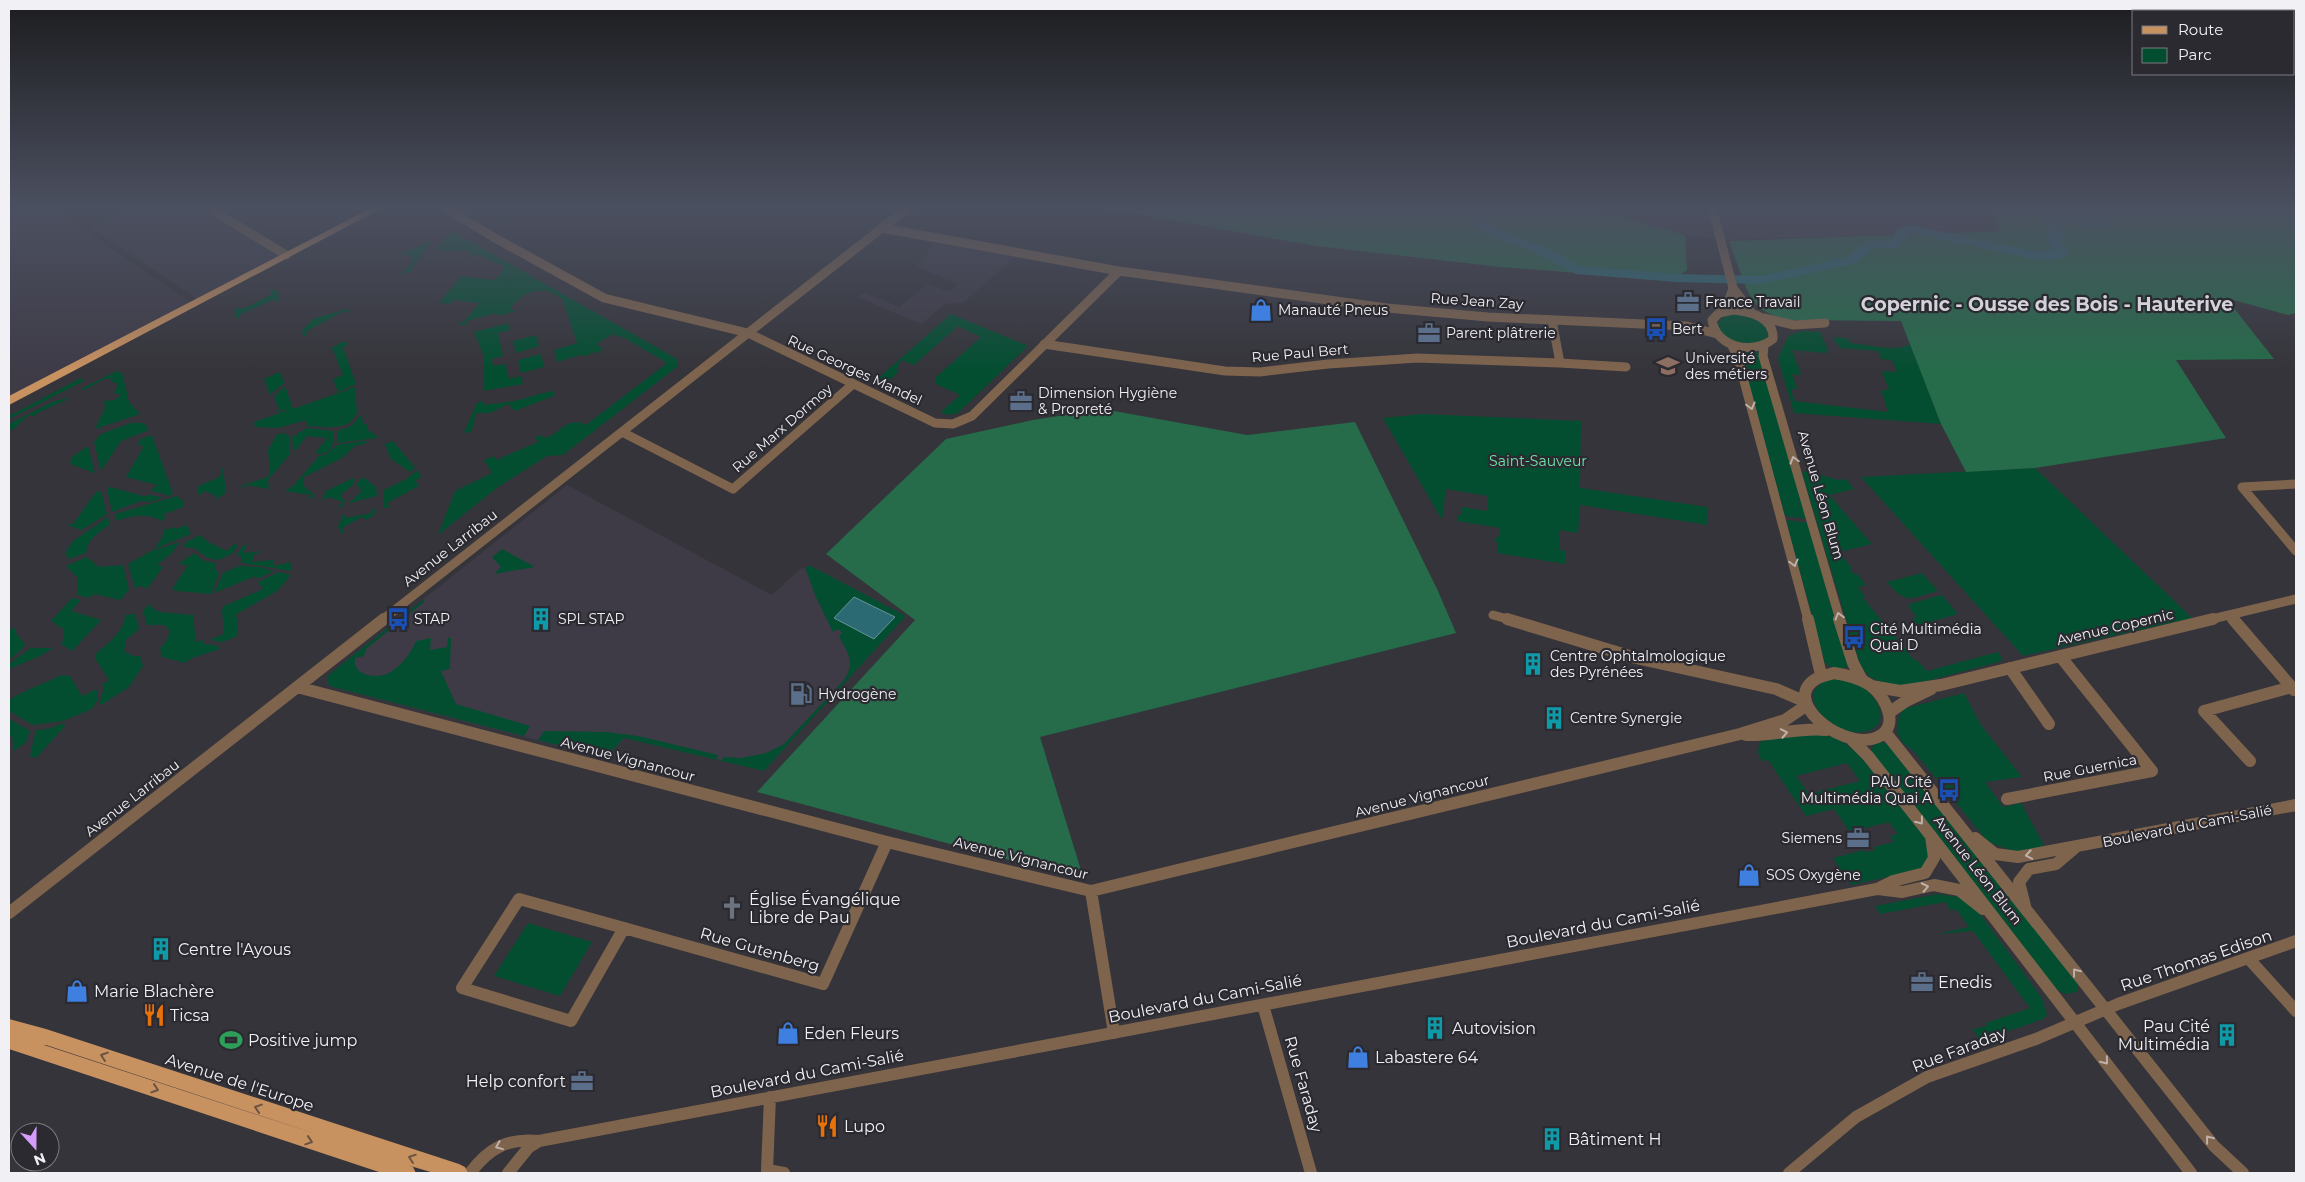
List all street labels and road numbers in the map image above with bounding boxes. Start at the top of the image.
street label: Rue Jean Zay [1430,289,1524,313]
street label: Rue Georges Mandel [785,331,925,409]
street label: Rue Paul Bert [1251,340,1349,366]
street label: Rue Marx Dormoy [728,379,836,476]
street label: Avenue Léon Blum [1794,428,1848,562]
street label: Avenue Larribau [399,506,501,590]
street label: Avenue Copernic [2055,605,2175,649]
street label: Avenue Vignancour [559,732,697,786]
street label: Rue Guernica [2042,750,2138,786]
street label: Avenue Larribau [81,756,183,840]
street label: Avenue Vignancour [1353,770,1492,821]
street label: Boulevard du Cami-Salié [2101,801,2273,851]
street label: Avenue Léon Blum [1930,812,2026,928]
street label: Avenue Vignancour [952,833,1091,884]
street label: Boulevard du Cami-Salié [1505,895,1702,952]
street label: Rue Gutenberg [698,923,822,976]
street label: Rue Thomas Edison [2118,926,2274,995]
street label: Boulevard du Cami-Salié [1107,970,1304,1027]
street label: Rue Faraday [1909,1023,2009,1076]
street label: Rue Faraday [1281,1034,1326,1135]
street label: Boulevard du Cami-Salié [709,1045,906,1102]
street label: Avenue de l'Europe [163,1050,316,1115]

